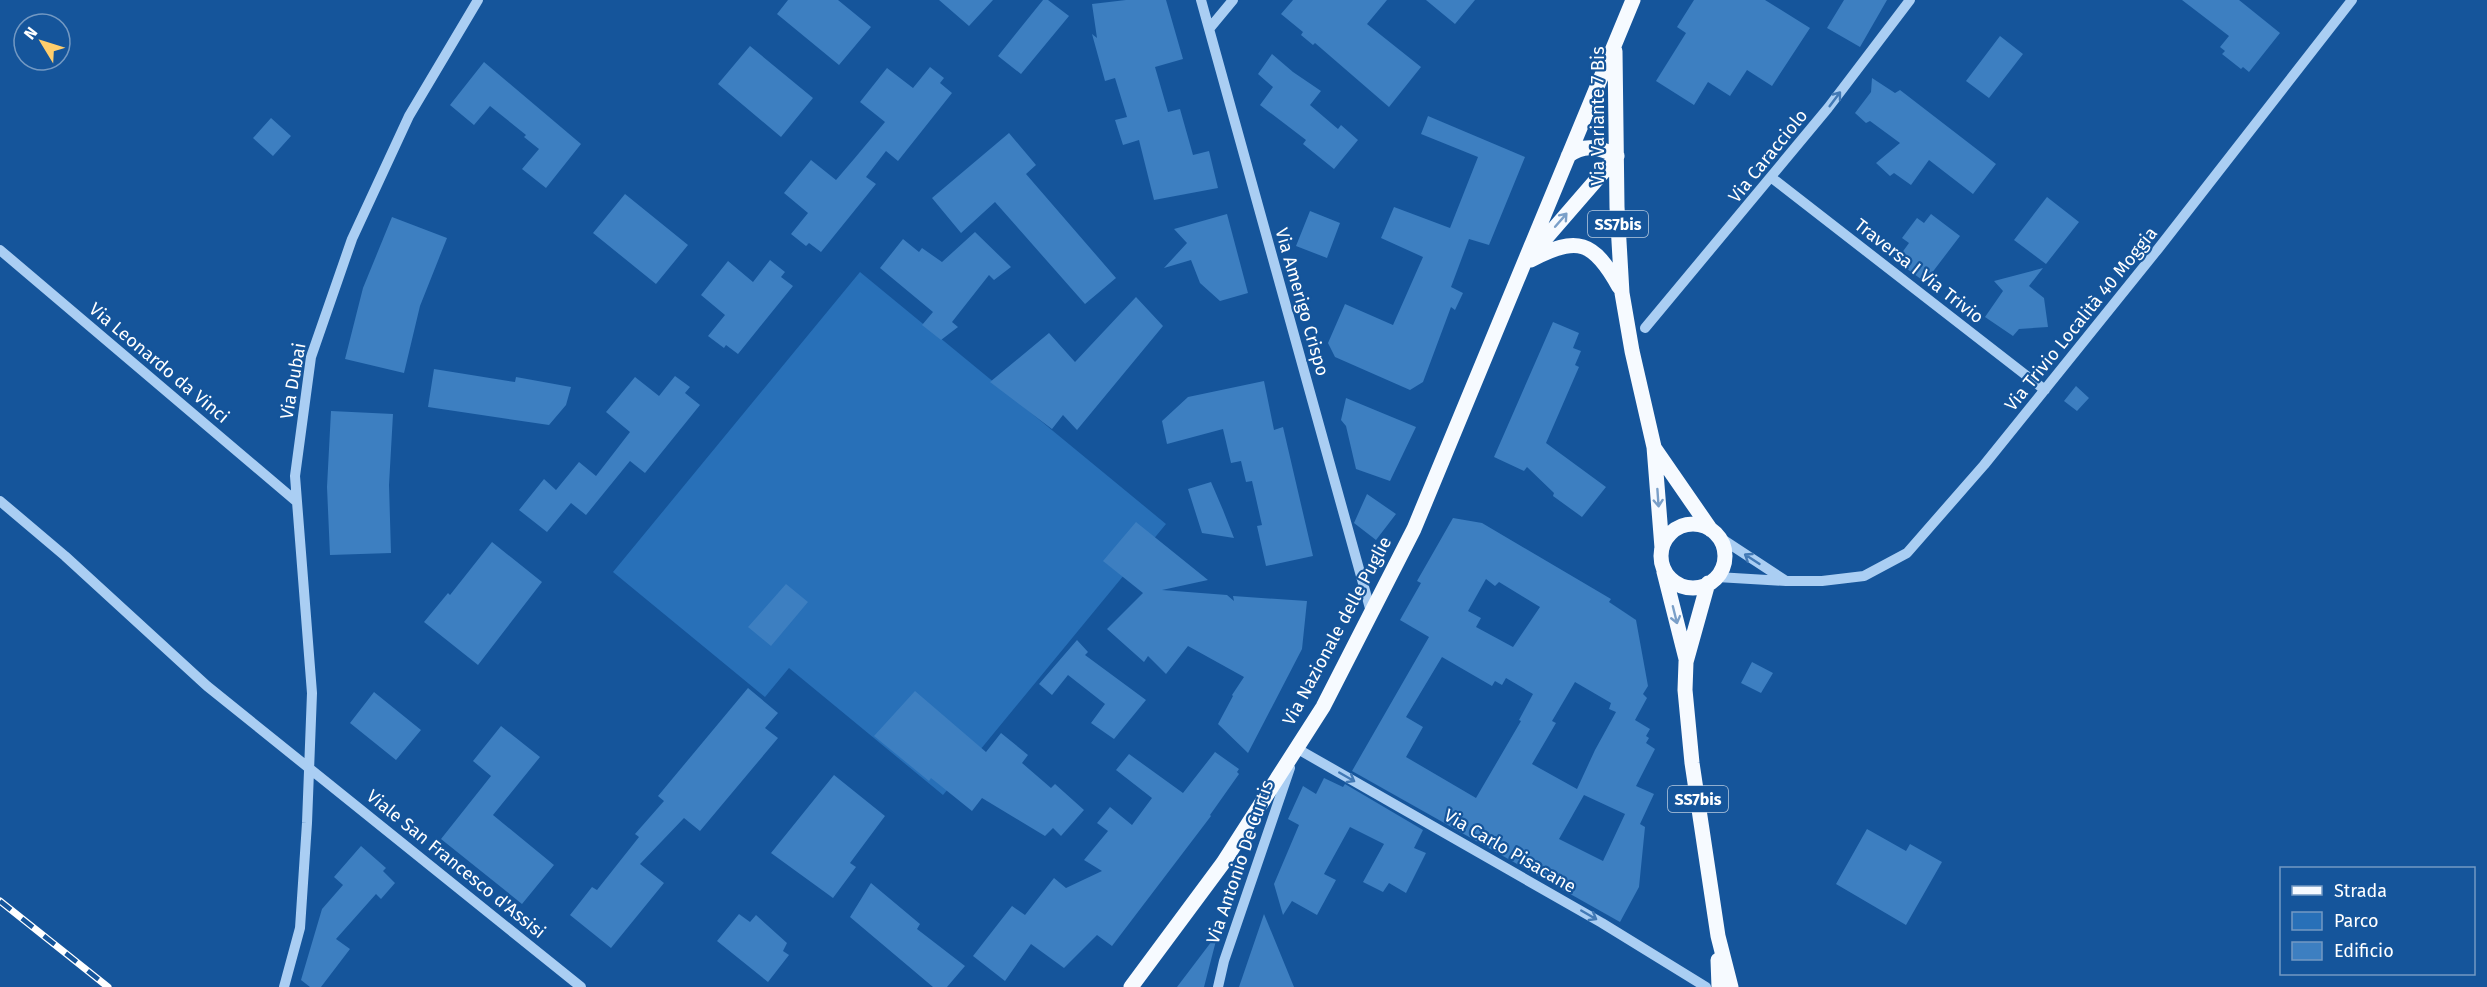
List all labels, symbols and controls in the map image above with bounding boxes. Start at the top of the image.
north arrow [12,12,72,72]
text: N [20,23,41,43]
street label: Via Variante 7 Bis [1587,46,1609,186]
one-way arrow [1829,92,1841,108]
street label: Via Caracciolo [1724,105,1812,207]
road number: SS7bis [1588,211,1648,237]
one-way arrow [1555,212,1568,228]
street label: Traversa I Via Trivio [1850,214,1988,328]
street label: Via Trivio Località 40 Moggia [2000,223,2162,415]
street label: Via Amerigo Crispo [1270,225,1334,379]
street label: Via Leonardo da Vinci [85,298,233,428]
street label: Via Dubai [275,341,311,421]
one-way arrow [1653,487,1664,507]
street label: Via Nazionale delle Puglie [1278,533,1396,729]
one-way arrow [1744,553,1761,565]
one-way arrow [1669,606,1681,625]
one-way arrow [1338,771,1355,783]
street label: Via Antonio De Curtis [1202,777,1278,947]
street label: Viale San Francesco d'Assisi [362,785,550,943]
road number: SS7bis [1668,786,1728,812]
street label: Via Carlo Pisacane [1440,804,1580,898]
legend [2280,867,2475,975]
text: Strada [2334,880,2387,902]
one-way arrow [1580,910,1597,922]
text: Parco [2334,910,2378,932]
text: Edificio [2334,940,2394,962]

